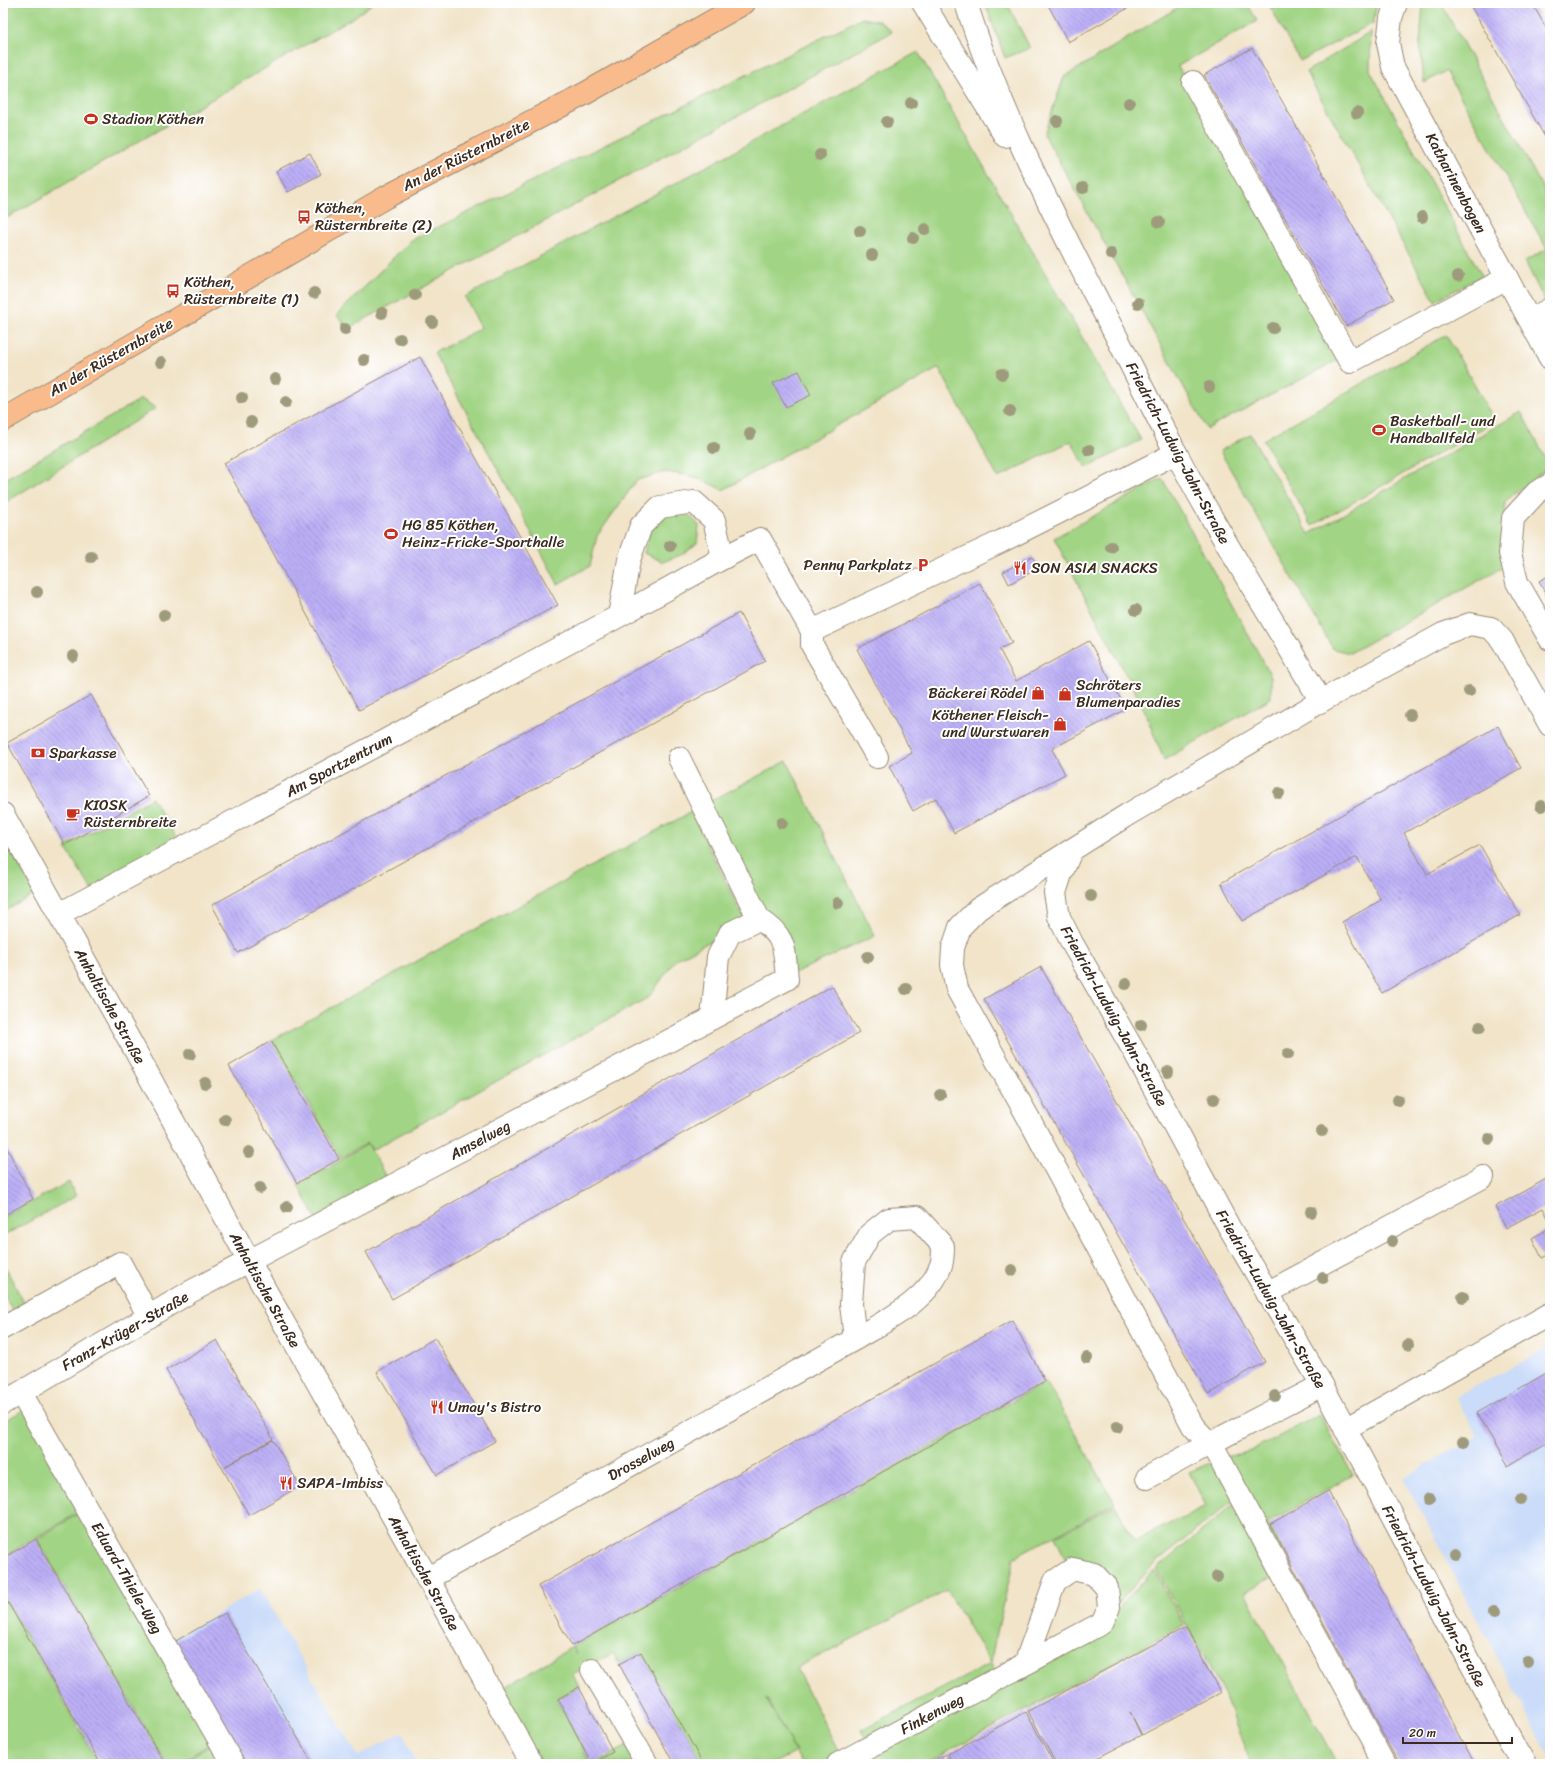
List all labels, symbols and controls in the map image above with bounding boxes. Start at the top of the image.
place label: Stadion Köthen [102,106,204,132]
sports icon: Stadion Köthen [83,111,99,127]
street label: An der Rüsternbreite [397,111,535,199]
street label: Katharinenbogen [1418,128,1494,238]
place label: Köthen, Rüsternbreite (2) [315,195,432,238]
bus stop icon: Köthen, Rüsternbreite (2) [296,209,312,225]
place label: Köthen, Rüsternbreite (1) [184,269,298,312]
bus stop icon: Köthen, Rüsternbreite (1) [165,283,181,299]
street label: An der Rüsternbreite [43,311,179,404]
street label: Friedrich-Ludwig-Jahn-Straße [1119,357,1237,549]
place label: Basketball- und Handballfeld [1390,408,1496,451]
sports icon: Basketball- und Handballfeld [1371,422,1387,438]
place label: HG 85 Köthen, Heinz-Fricke-Sporthalle [402,512,565,555]
sports icon: HG 85 Köthen, Heinz-Fricke-Sporthalle [383,526,399,542]
place label: Penny Parkplatz [804,552,913,578]
place label: SON ASIA SNACKS [1031,555,1159,581]
parking icon: Penny Parkplatz [915,557,931,573]
restaurant icon: SON ASIA SNACKS [1012,560,1028,576]
place label: Schröters Blumenparadies [1076,672,1181,715]
place label: Bäckerei Rödel [928,680,1028,706]
shop icon: Bäckerei Rödel [1030,685,1046,701]
shop icon: Schröters Blumenparadies [1057,686,1073,702]
place label: Köthener Fleisch- und Wurstwaren [932,702,1049,745]
shop icon: Köthener Fleisch- und Wurstwaren [1052,716,1068,732]
street label: Am Sportzentrum [280,726,397,805]
place label: Sparkasse [49,740,117,766]
bank icon: Sparkasse [30,745,46,761]
place label: KIOSK Rüsternbreite [84,792,177,835]
cafe icon: KIOSK Rüsternbreite [65,806,81,822]
street label: Friedrich-Ludwig-Jahn-Straße [1053,921,1175,1112]
street label: Anhaltische Straße [67,942,153,1069]
street label: Amselweg [444,1113,516,1167]
street label: Friedrich-Ludwig-Jahn-Straße [1209,1204,1333,1394]
street label: Anhaltische Straße [222,1226,308,1353]
street label: Franz-Krüger-Straße [57,1284,193,1378]
place label: Umay's Bistro [448,1394,542,1420]
restaurant icon: Umay's Bistro [429,1399,445,1415]
street label: Drosselweg [603,1430,679,1488]
place label: SAPA-Imbiss [297,1470,383,1496]
restaurant icon: SAPA-Imbiss [278,1475,294,1491]
street label: Friedrich-Ludwig-Jahn-Straße [1375,1500,1493,1692]
street label: Anhaltische Straße [381,1509,467,1636]
street label: Eduard-Thiele-Weg [84,1517,170,1639]
street label: Finkenweg [895,1686,969,1742]
scale bar [1403,1719,1512,1745]
text: 20 m [1409,1722,1436,1744]

